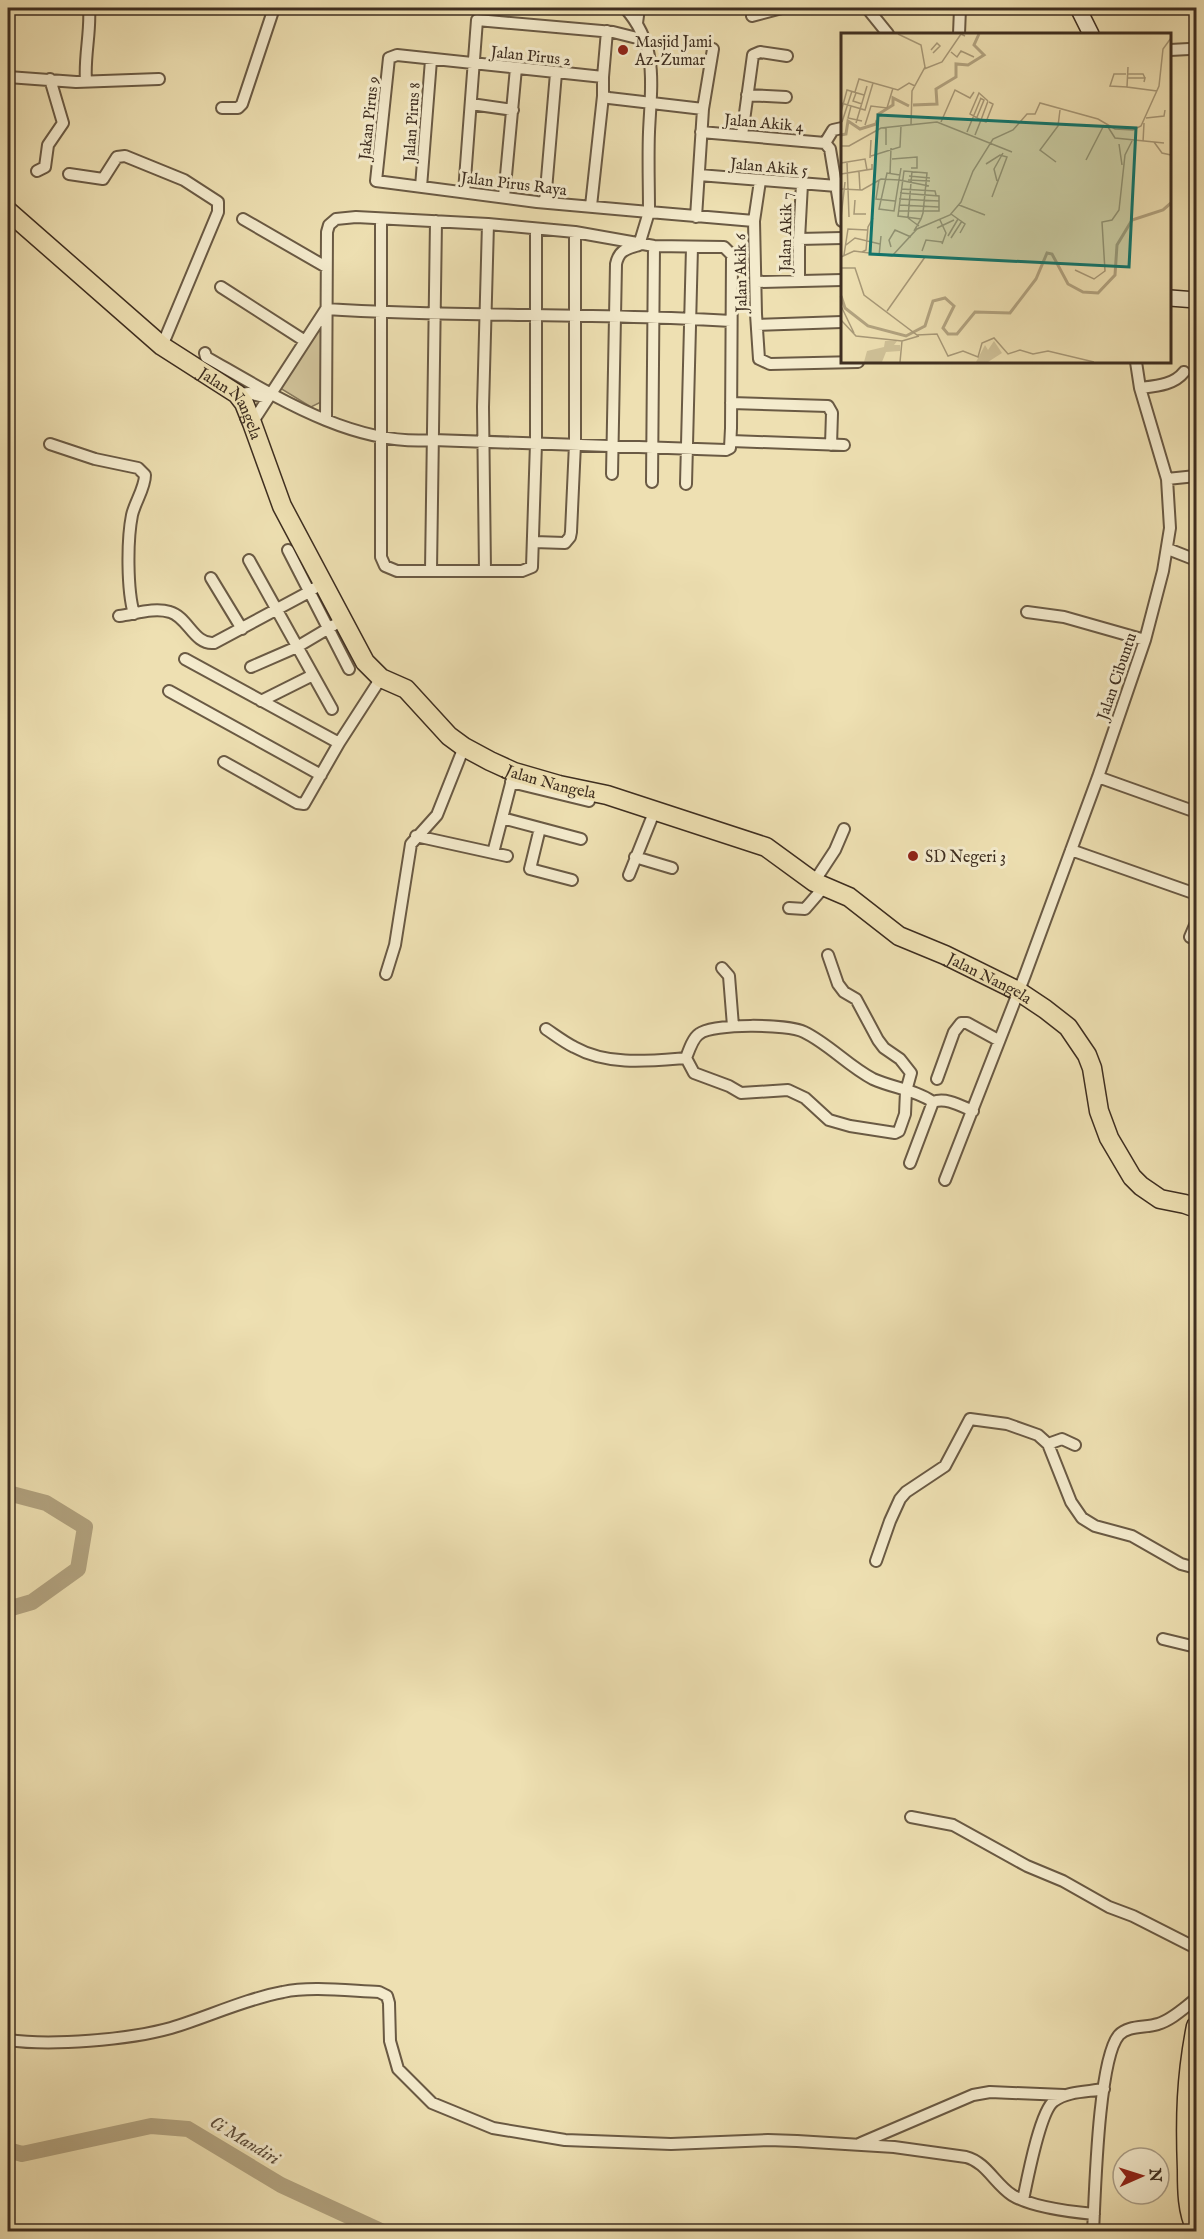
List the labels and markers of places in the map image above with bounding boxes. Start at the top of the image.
place label: Masjid Jami Az-Zumar [634,33,712,71]
marker: Masjid Jami Az-Zumar [616,43,630,57]
place label: SD Negeri 3 [925,848,1006,868]
marker: SD Negeri 3 [906,849,920,863]

